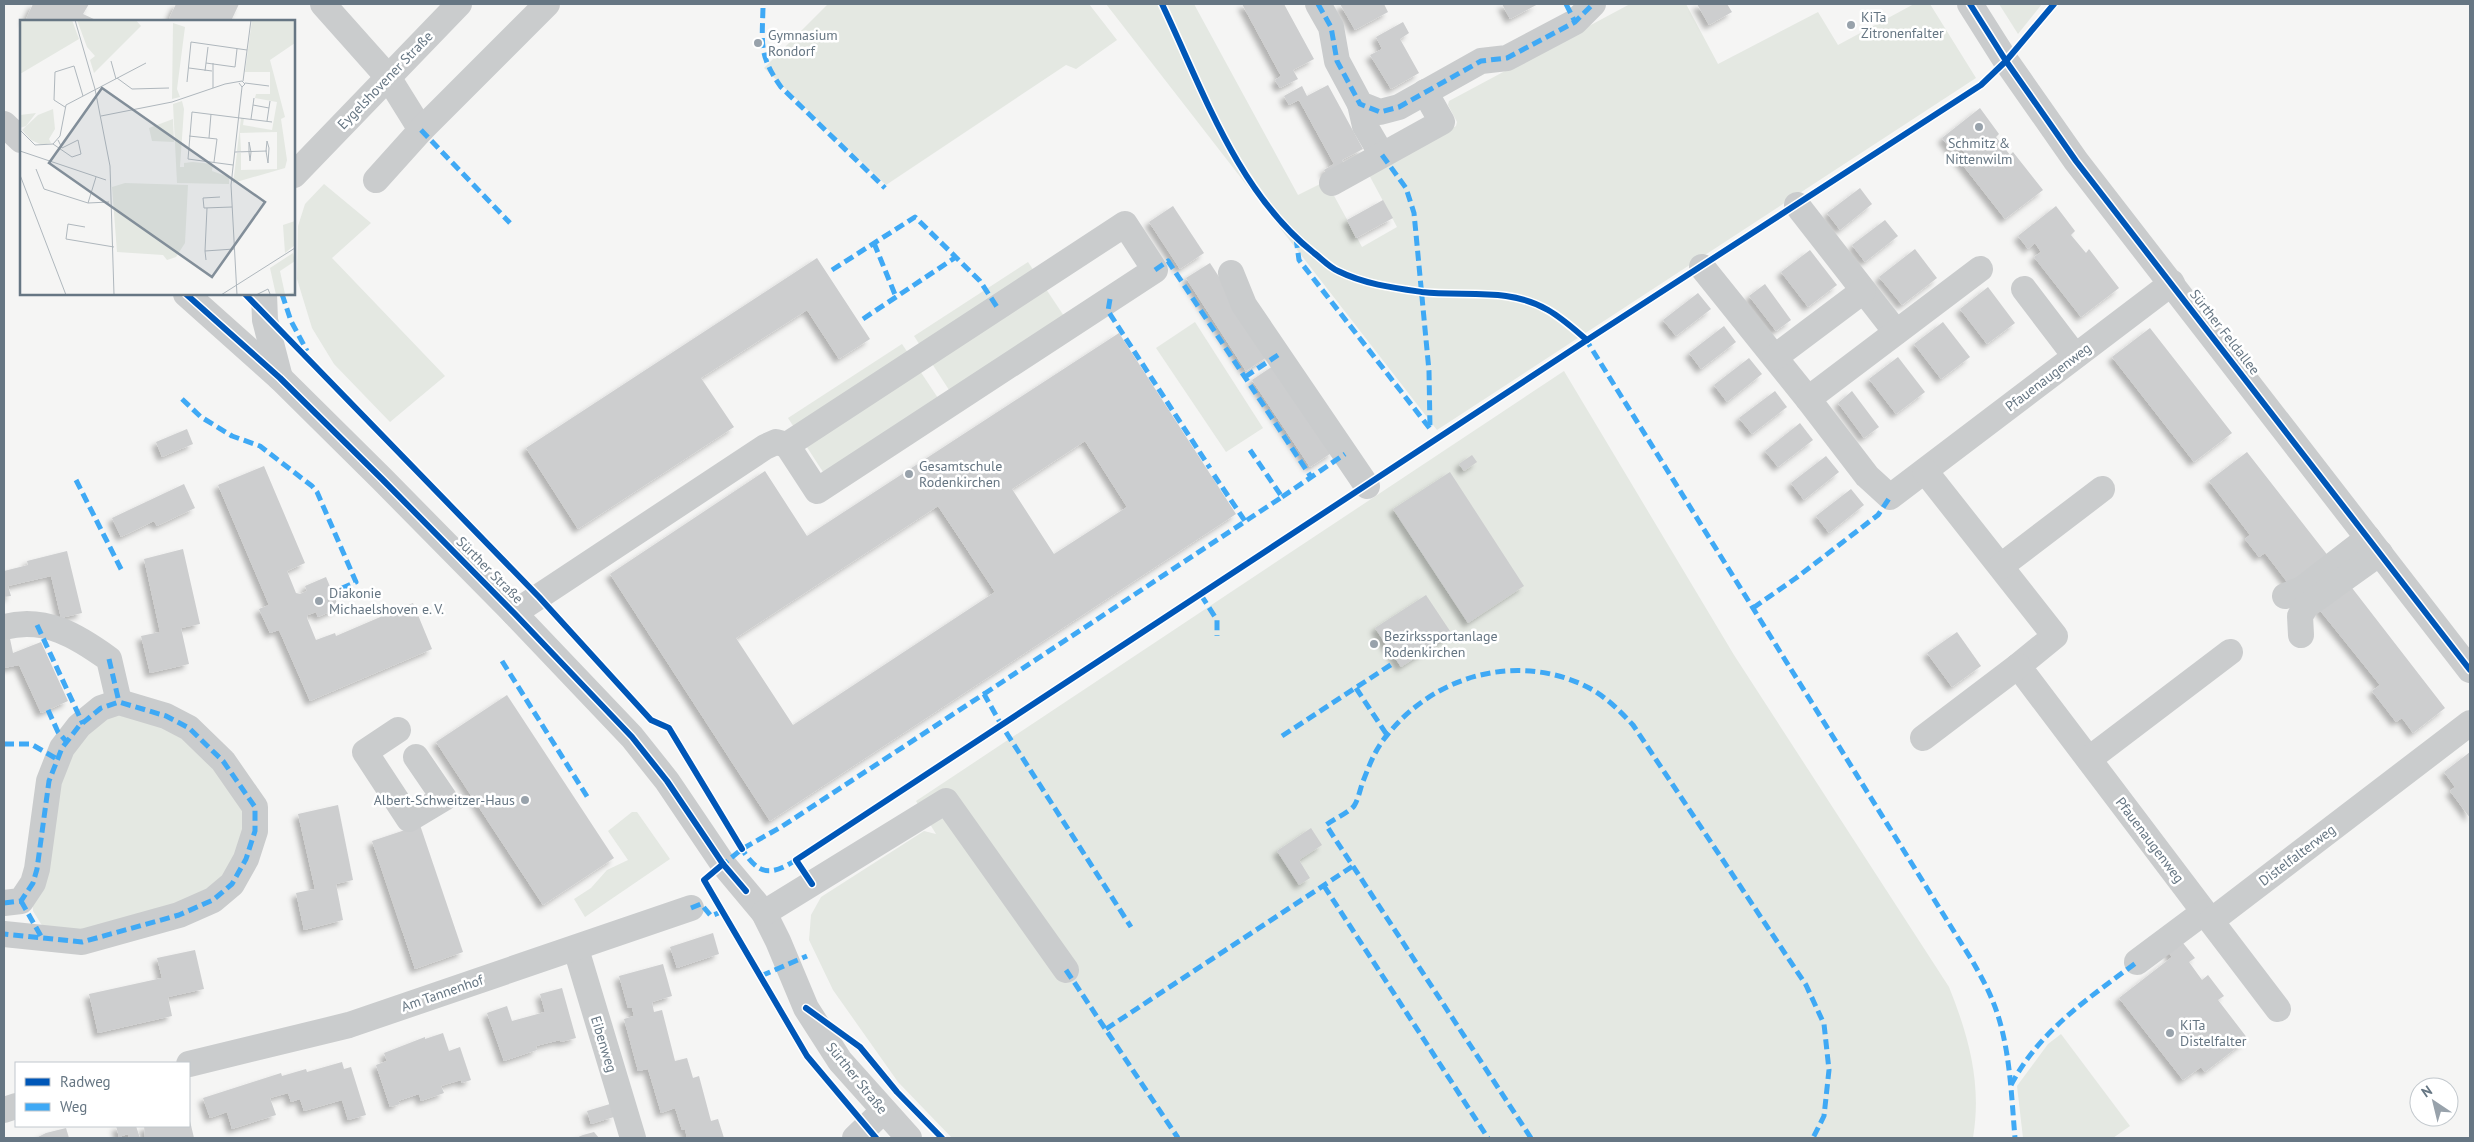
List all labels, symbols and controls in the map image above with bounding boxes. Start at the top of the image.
place label: KiTa Zitronenfalter [1861,8,1944,42]
marker: KiTa Zitronenfalter [1845,19,1857,31]
inset map [20,20,295,295]
place label: Gymnasium Rondorf [768,26,838,60]
street label: Eygelshovener Straße [333,27,437,133]
marker: Gymnasium Rondorf [752,37,764,49]
marker: Schmitz & Nittenwilm [1973,121,1985,133]
place label: Schmitz & Nittenwilm [1946,134,2012,168]
street label: Sürther Feldallee [2186,286,2264,378]
street label: Pfauenaugenweg [2001,339,2095,415]
place label: Gesamtschule Rodenkirchen [919,457,1002,491]
marker: Gesamtschule Rodenkirchen [903,468,915,480]
street label: Sürther Straße [453,533,527,607]
place label: Diakonie Michaelshoven e. V. [329,584,444,618]
marker: Diakonie Michaelshoven e. V. [313,595,325,607]
place label: Bezirkssportanlage Rodenkirchen [1384,627,1498,661]
marker: Bezirkssportanlage Rodenkirchen [1368,638,1380,650]
place label: Albert-Schweitzer-Haus [374,791,515,809]
street label: Pfauenaugenweg [2112,793,2188,887]
marker: Albert-Schweitzer-Haus [519,794,531,806]
street label: Distelfalterweg [2255,820,2339,890]
street label: Am Tannenhof [399,970,486,1015]
street label: Eibenweg [587,1014,621,1074]
place label: KiTa Distelfalter [2180,1016,2247,1050]
marker: KiTa Distelfalter [2164,1027,2176,1039]
street label: Sürther Straße [822,1038,892,1118]
legend [15,1062,190,1127]
text: Radweg [60,1072,111,1091]
north arrow [2409,1077,2459,1127]
text: N [2418,1081,2435,1101]
text: Weg [60,1097,87,1116]

